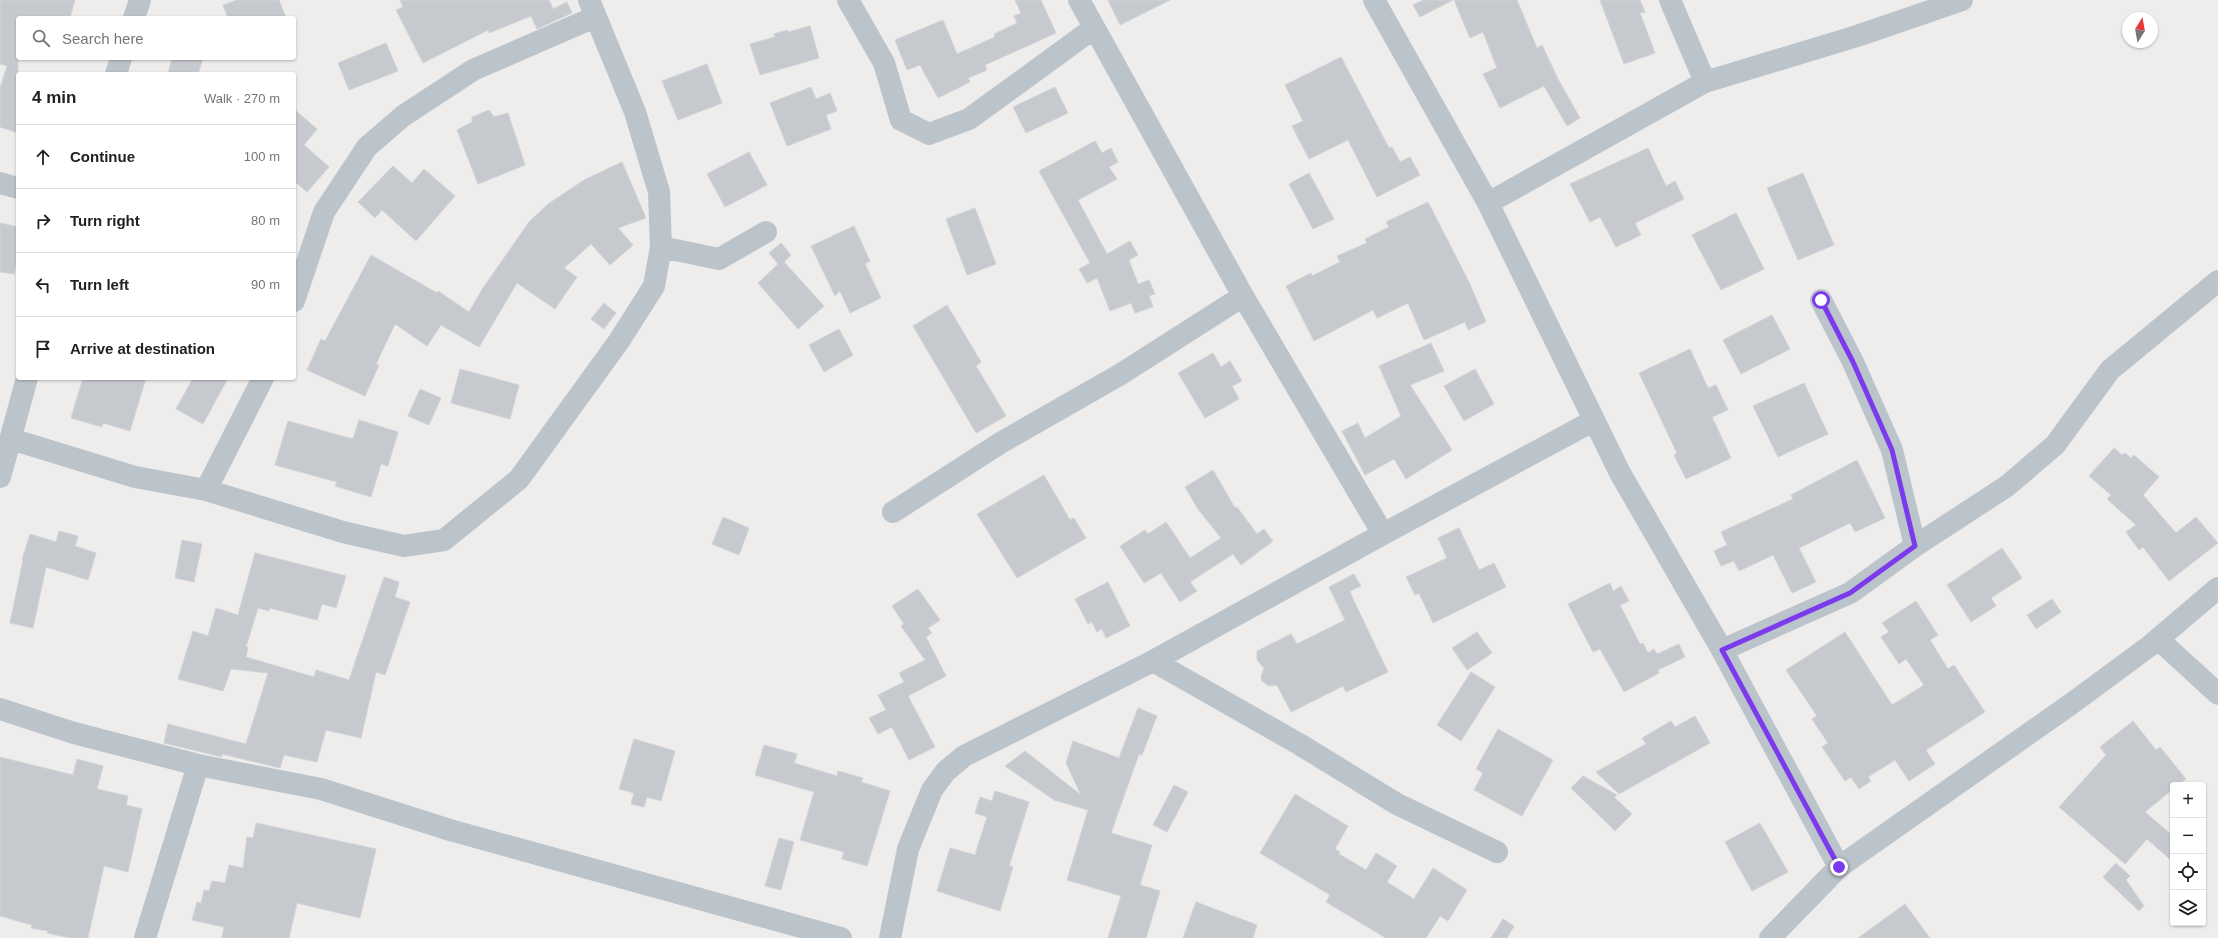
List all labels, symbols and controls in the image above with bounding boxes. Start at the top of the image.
north arrow [2122,12,2158,48]
search box [16,16,296,60]
icon: search [30,27,52,49]
text: Search here [62,30,144,47]
text: 4 min [32,88,76,107]
text: Walk · 270 m [204,91,280,106]
icon: ahead [32,146,54,168]
text: Continue [70,148,135,165]
text: 100 m [244,149,280,164]
icon: right [32,210,54,232]
text: Turn right [70,212,140,229]
text: 80 m [251,213,280,228]
icon: left [32,274,54,296]
text: Turn left [70,276,129,293]
text: 90 m [251,277,280,292]
route start [1812,291,1830,309]
icon: arrive [32,338,54,360]
text: Arrive at destination [70,340,215,357]
map controls [2170,782,2206,926]
button: + [2170,782,2206,818]
button: − [2170,818,2206,854]
button: locate [2170,854,2206,890]
route end [1830,858,1848,876]
button: layers [2170,890,2206,926]

